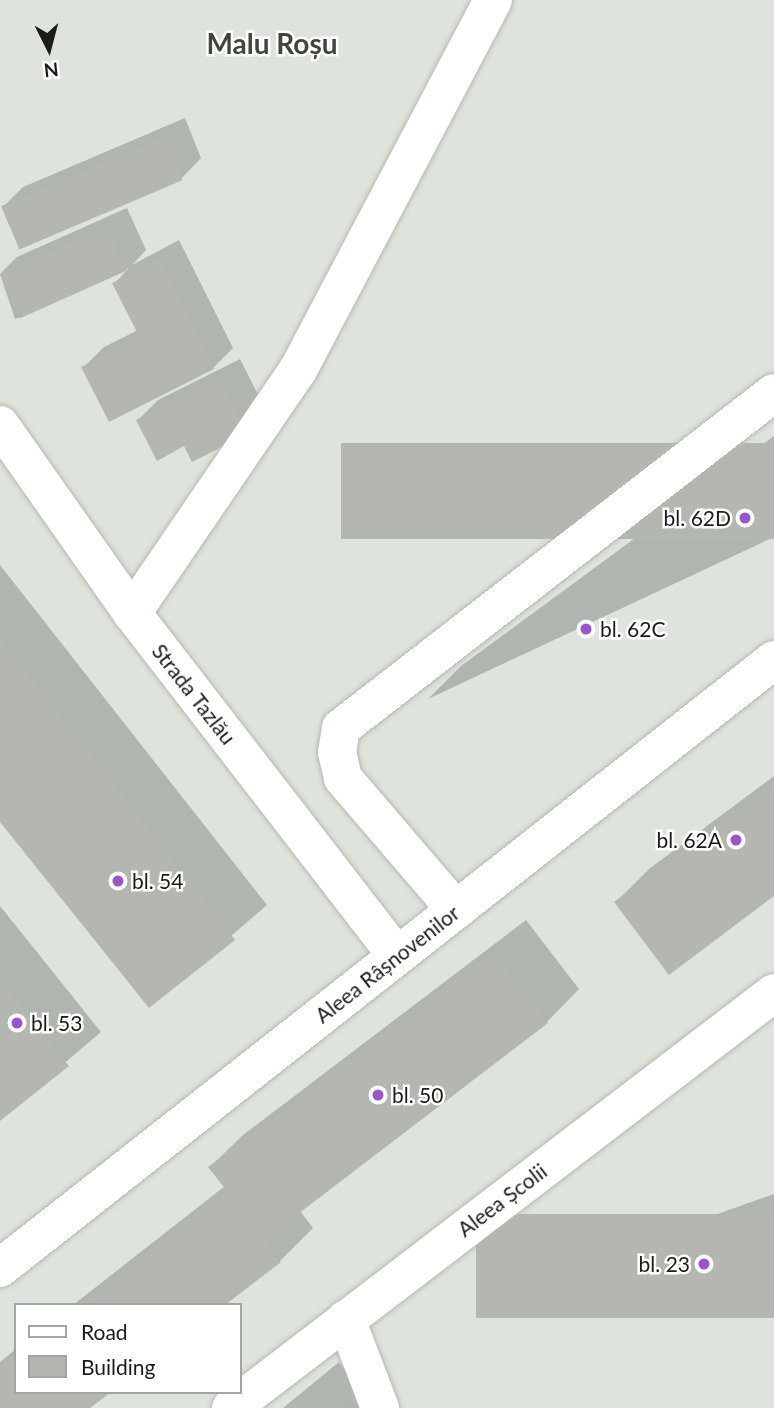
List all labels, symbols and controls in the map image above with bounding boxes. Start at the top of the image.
north arrow [14,14,84,84]
district label: Malu Roșu [206,26,338,60]
text: N [43,58,60,83]
place label: bl. 62D [664,505,731,531]
marker: bl. 62D [737,510,753,526]
place label: bl. 62C [600,616,665,642]
marker: bl. 62C [578,621,594,637]
street label: Strada Tazlău [147,639,241,749]
place label: bl. 62A [656,827,722,853]
marker: bl. 62A [728,832,744,848]
place label: bl. 54 [132,868,183,894]
marker: bl. 54 [110,873,126,889]
street label: Aleea Râșnovenilor [310,900,464,1028]
place label: bl. 53 [31,1010,82,1036]
marker: bl. 53 [9,1015,25,1031]
place label: bl. 50 [392,1082,443,1108]
marker: bl. 50 [370,1087,386,1103]
street label: Aleea Școlii [452,1158,552,1242]
place label: bl. 23 [639,1251,690,1277]
marker: bl. 23 [696,1256,712,1272]
legend [14,1303,242,1394]
text: Road [81,1319,128,1344]
text: Building [81,1354,156,1379]

